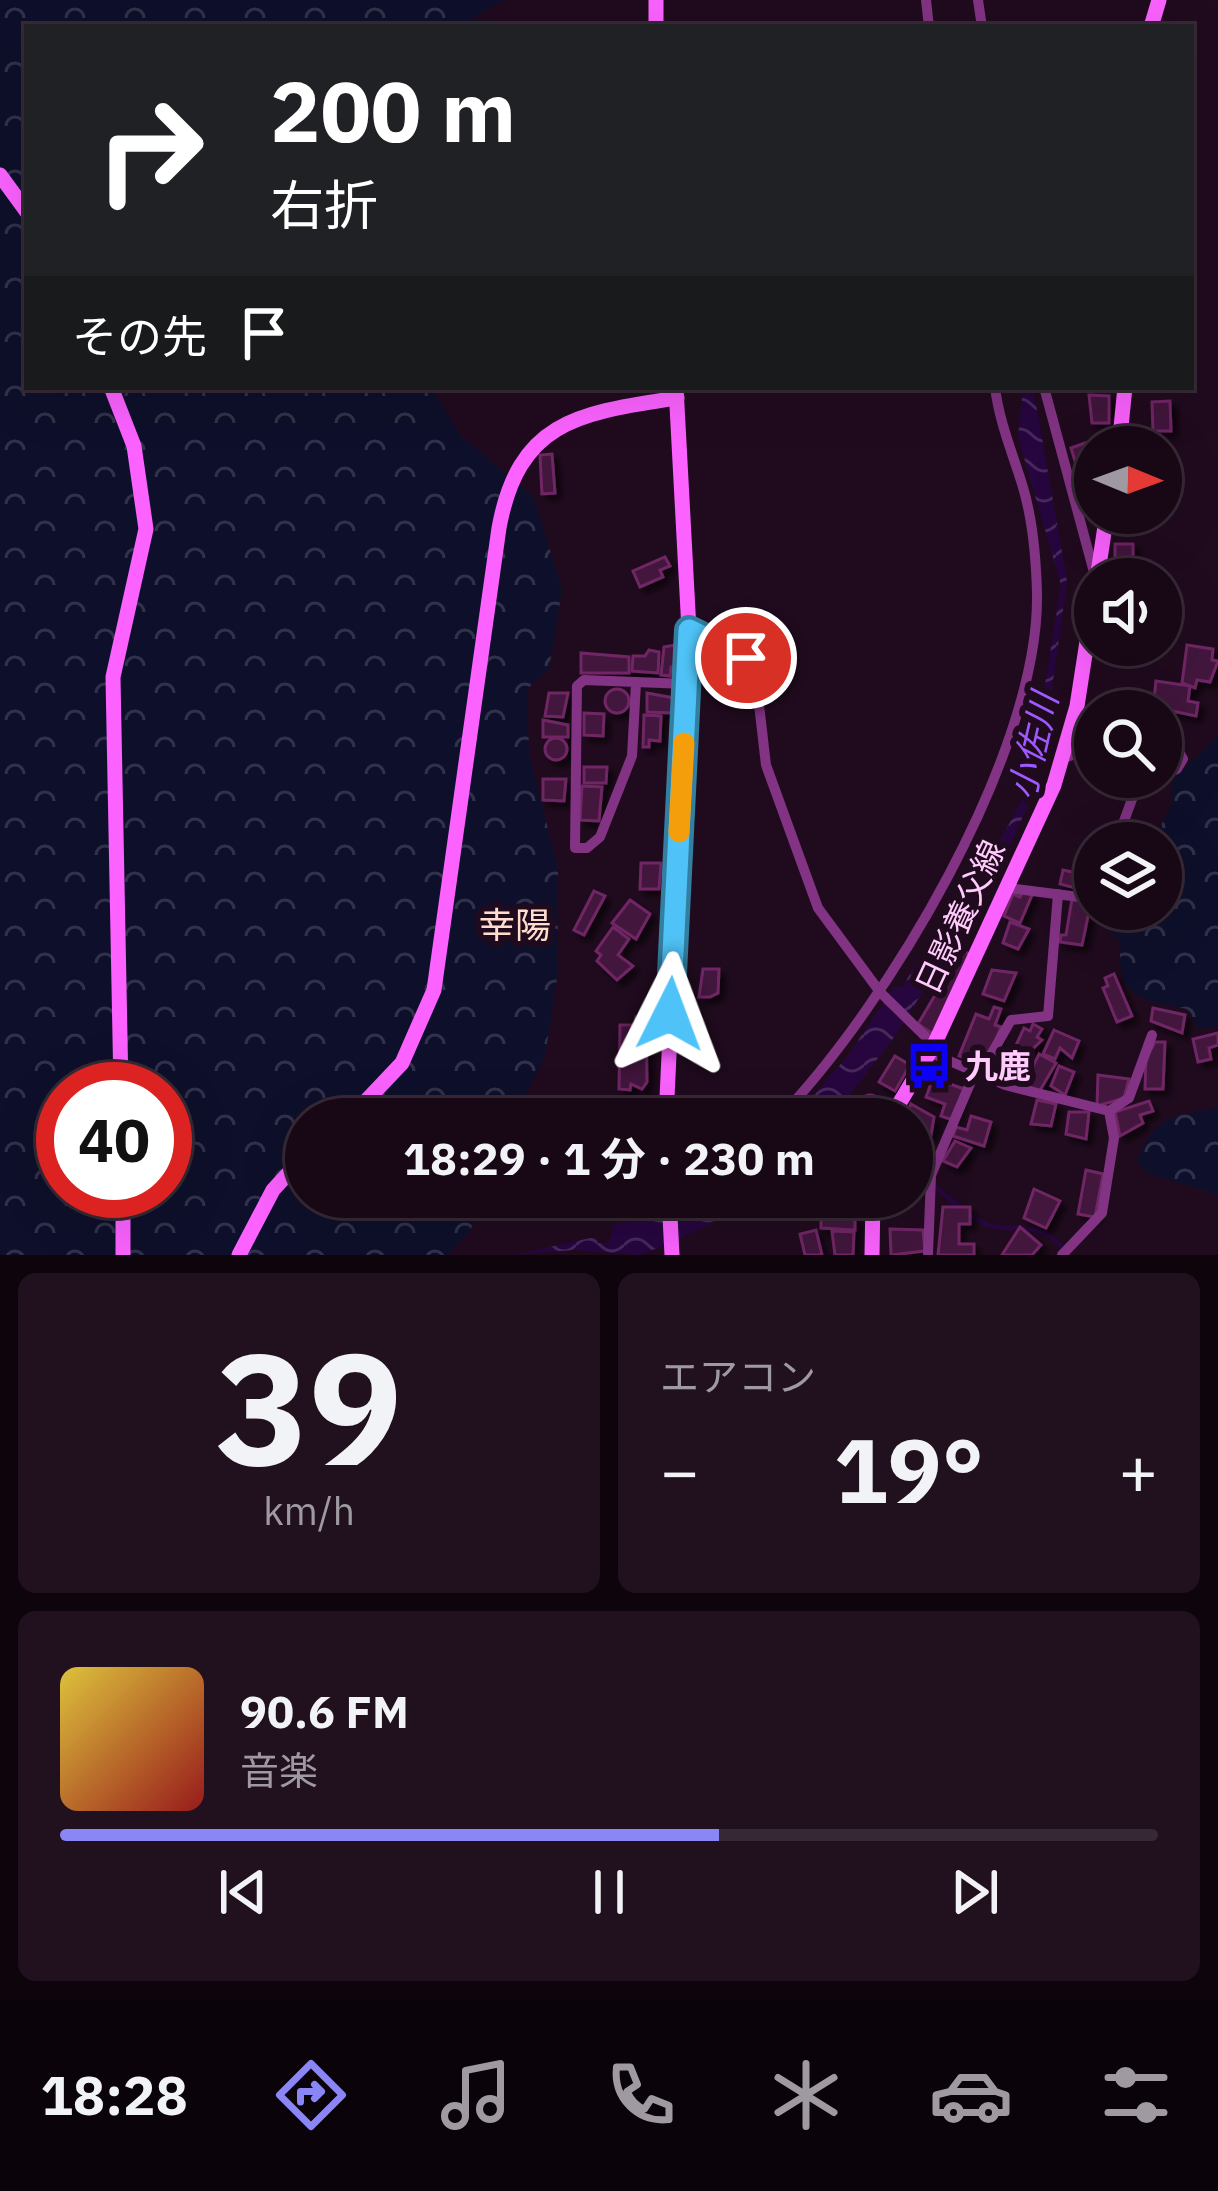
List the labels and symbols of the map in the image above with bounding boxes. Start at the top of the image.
north arrow [1074,426,1182,534]
pin [695,607,797,709]
water label: 小佐川 [997,684,1068,804]
street label: 日影養父線 [905,833,1014,1001]
district label: 幸陽 [479,901,551,948]
position arrow [607,951,733,1077]
bus stop icon: 九鹿 [904,1041,954,1091]
place label: 九鹿 [965,1044,1031,1087]
speed limit sign: 40 [36,1062,192,1218]

